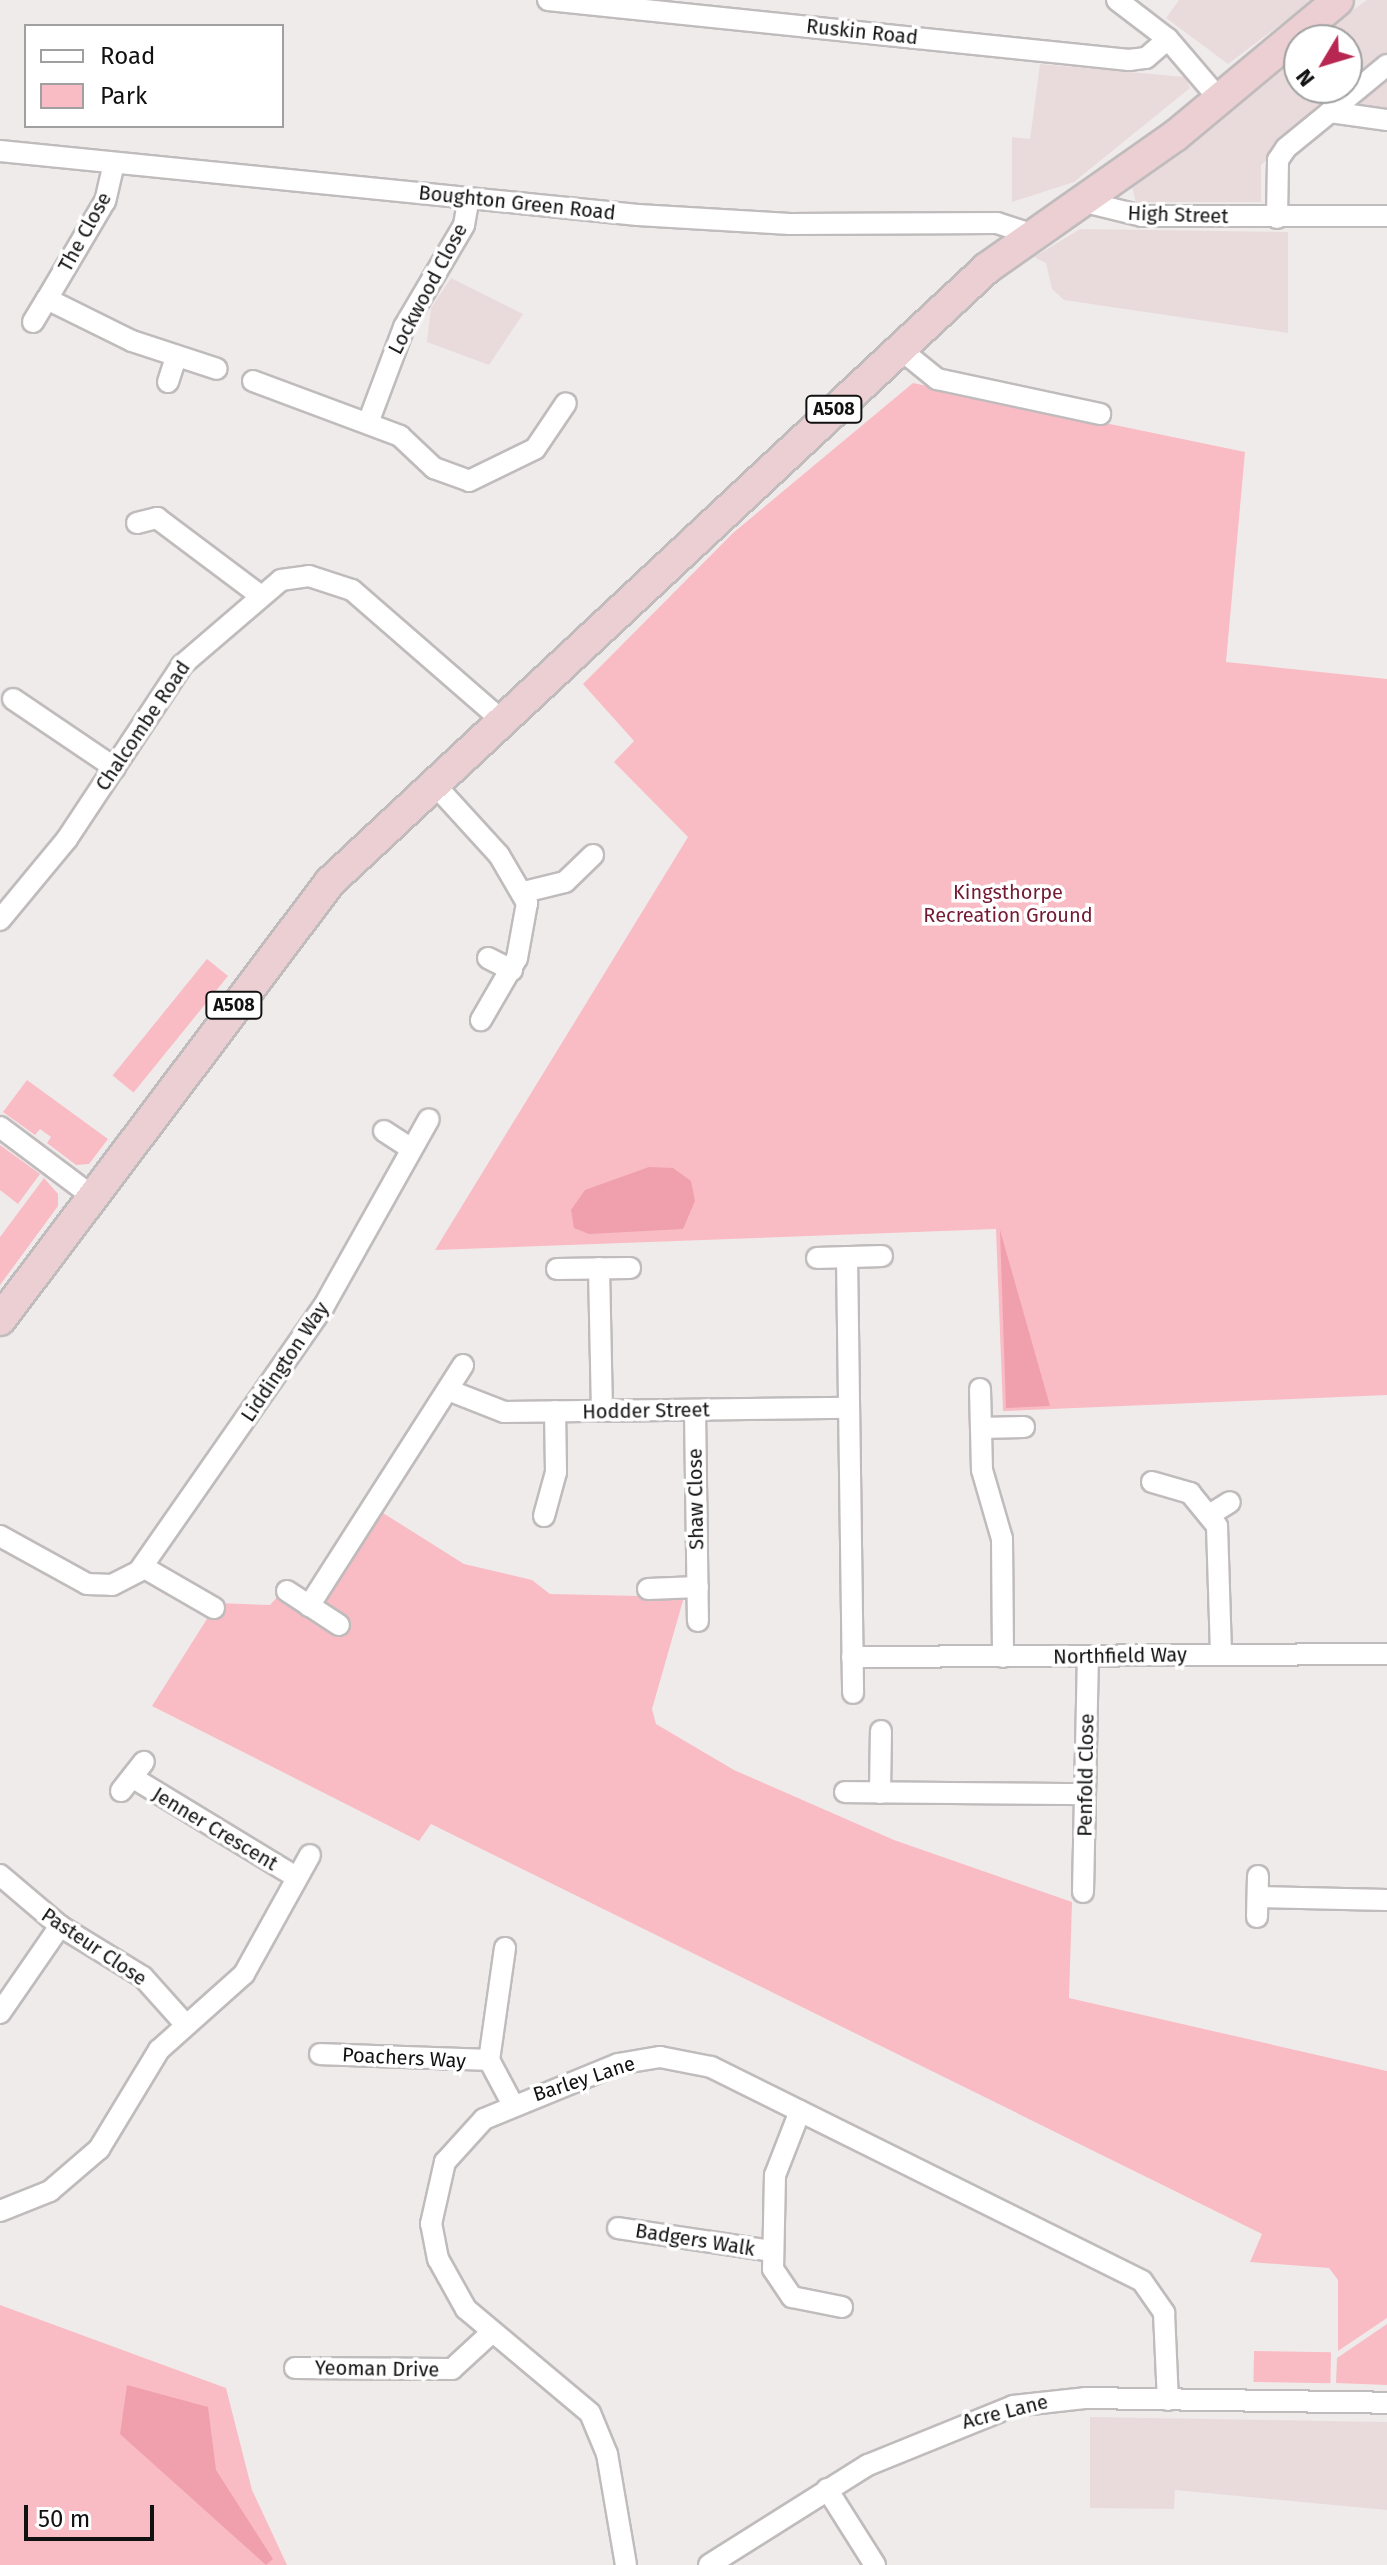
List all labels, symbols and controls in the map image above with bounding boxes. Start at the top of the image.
street label: Ruskin Road [805,14,919,50]
legend [24,24,284,128]
north arrow [1283,24,1363,104]
text: Road [100,42,155,70]
text: N [1290,64,1320,92]
text: Park [100,82,147,110]
street label: Boughton Green Road [417,181,617,225]
street label: The Close [53,188,117,276]
street label: High Street [1127,201,1229,229]
street label: Lockwood Close [383,220,473,358]
road number: A508 [804,395,864,423]
street label: Chalcombe Road [91,657,195,795]
park label: Kingsthorpe Recreation Ground [923,881,1093,928]
road number: A508 [204,991,264,1019]
street label: Liddington Way [236,1298,334,1426]
street label: Hodder Street [582,1398,710,1424]
street label: Shaw Close [683,1448,709,1550]
street label: Northfield Way [1053,1643,1187,1669]
street label: Penfold Close [1073,1713,1099,1837]
street label: Jenner Crescent [148,1782,282,1876]
street label: Pasteur Close [37,1903,151,1991]
street label: Poachers Way [341,2043,467,2073]
street label: Barley Lane [530,2051,638,2107]
street label: Badgers Walk [633,2219,757,2261]
street label: Yeoman Drive [315,2356,439,2382]
street label: Acre Lane [960,2390,1050,2434]
scale bar [28,2489,158,2539]
text: 50 m [38,2505,90,2533]

